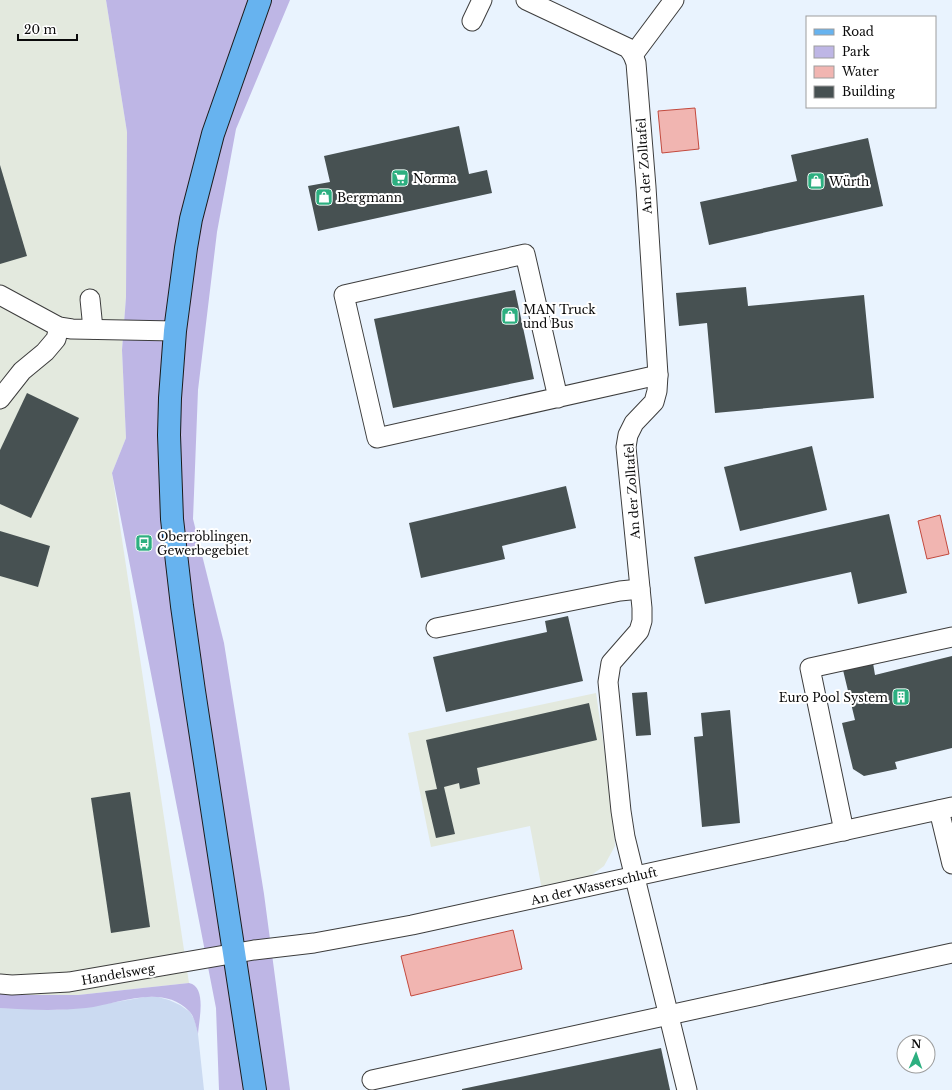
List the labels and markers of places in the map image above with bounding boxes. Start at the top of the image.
supermarket icon: Norma [390,168,410,188]
place label: Norma [413,171,457,186]
shop icon: Würth [806,171,826,191]
place label: Würth [828,174,869,189]
shop icon: Bergmann [314,187,334,207]
place label: Bergmann [337,190,402,205]
place label: MAN Truck und Bus [523,302,596,331]
shop icon: MAN Truck und Bus [500,306,520,326]
place label: Oberröblingen, Gewerbegebiet [157,529,252,558]
bus stop icon: Oberröblingen, Gewerbegebiet [134,533,154,553]
building icon: Euro Pool System [891,687,911,707]
place label: Euro Pool System [779,690,888,705]

